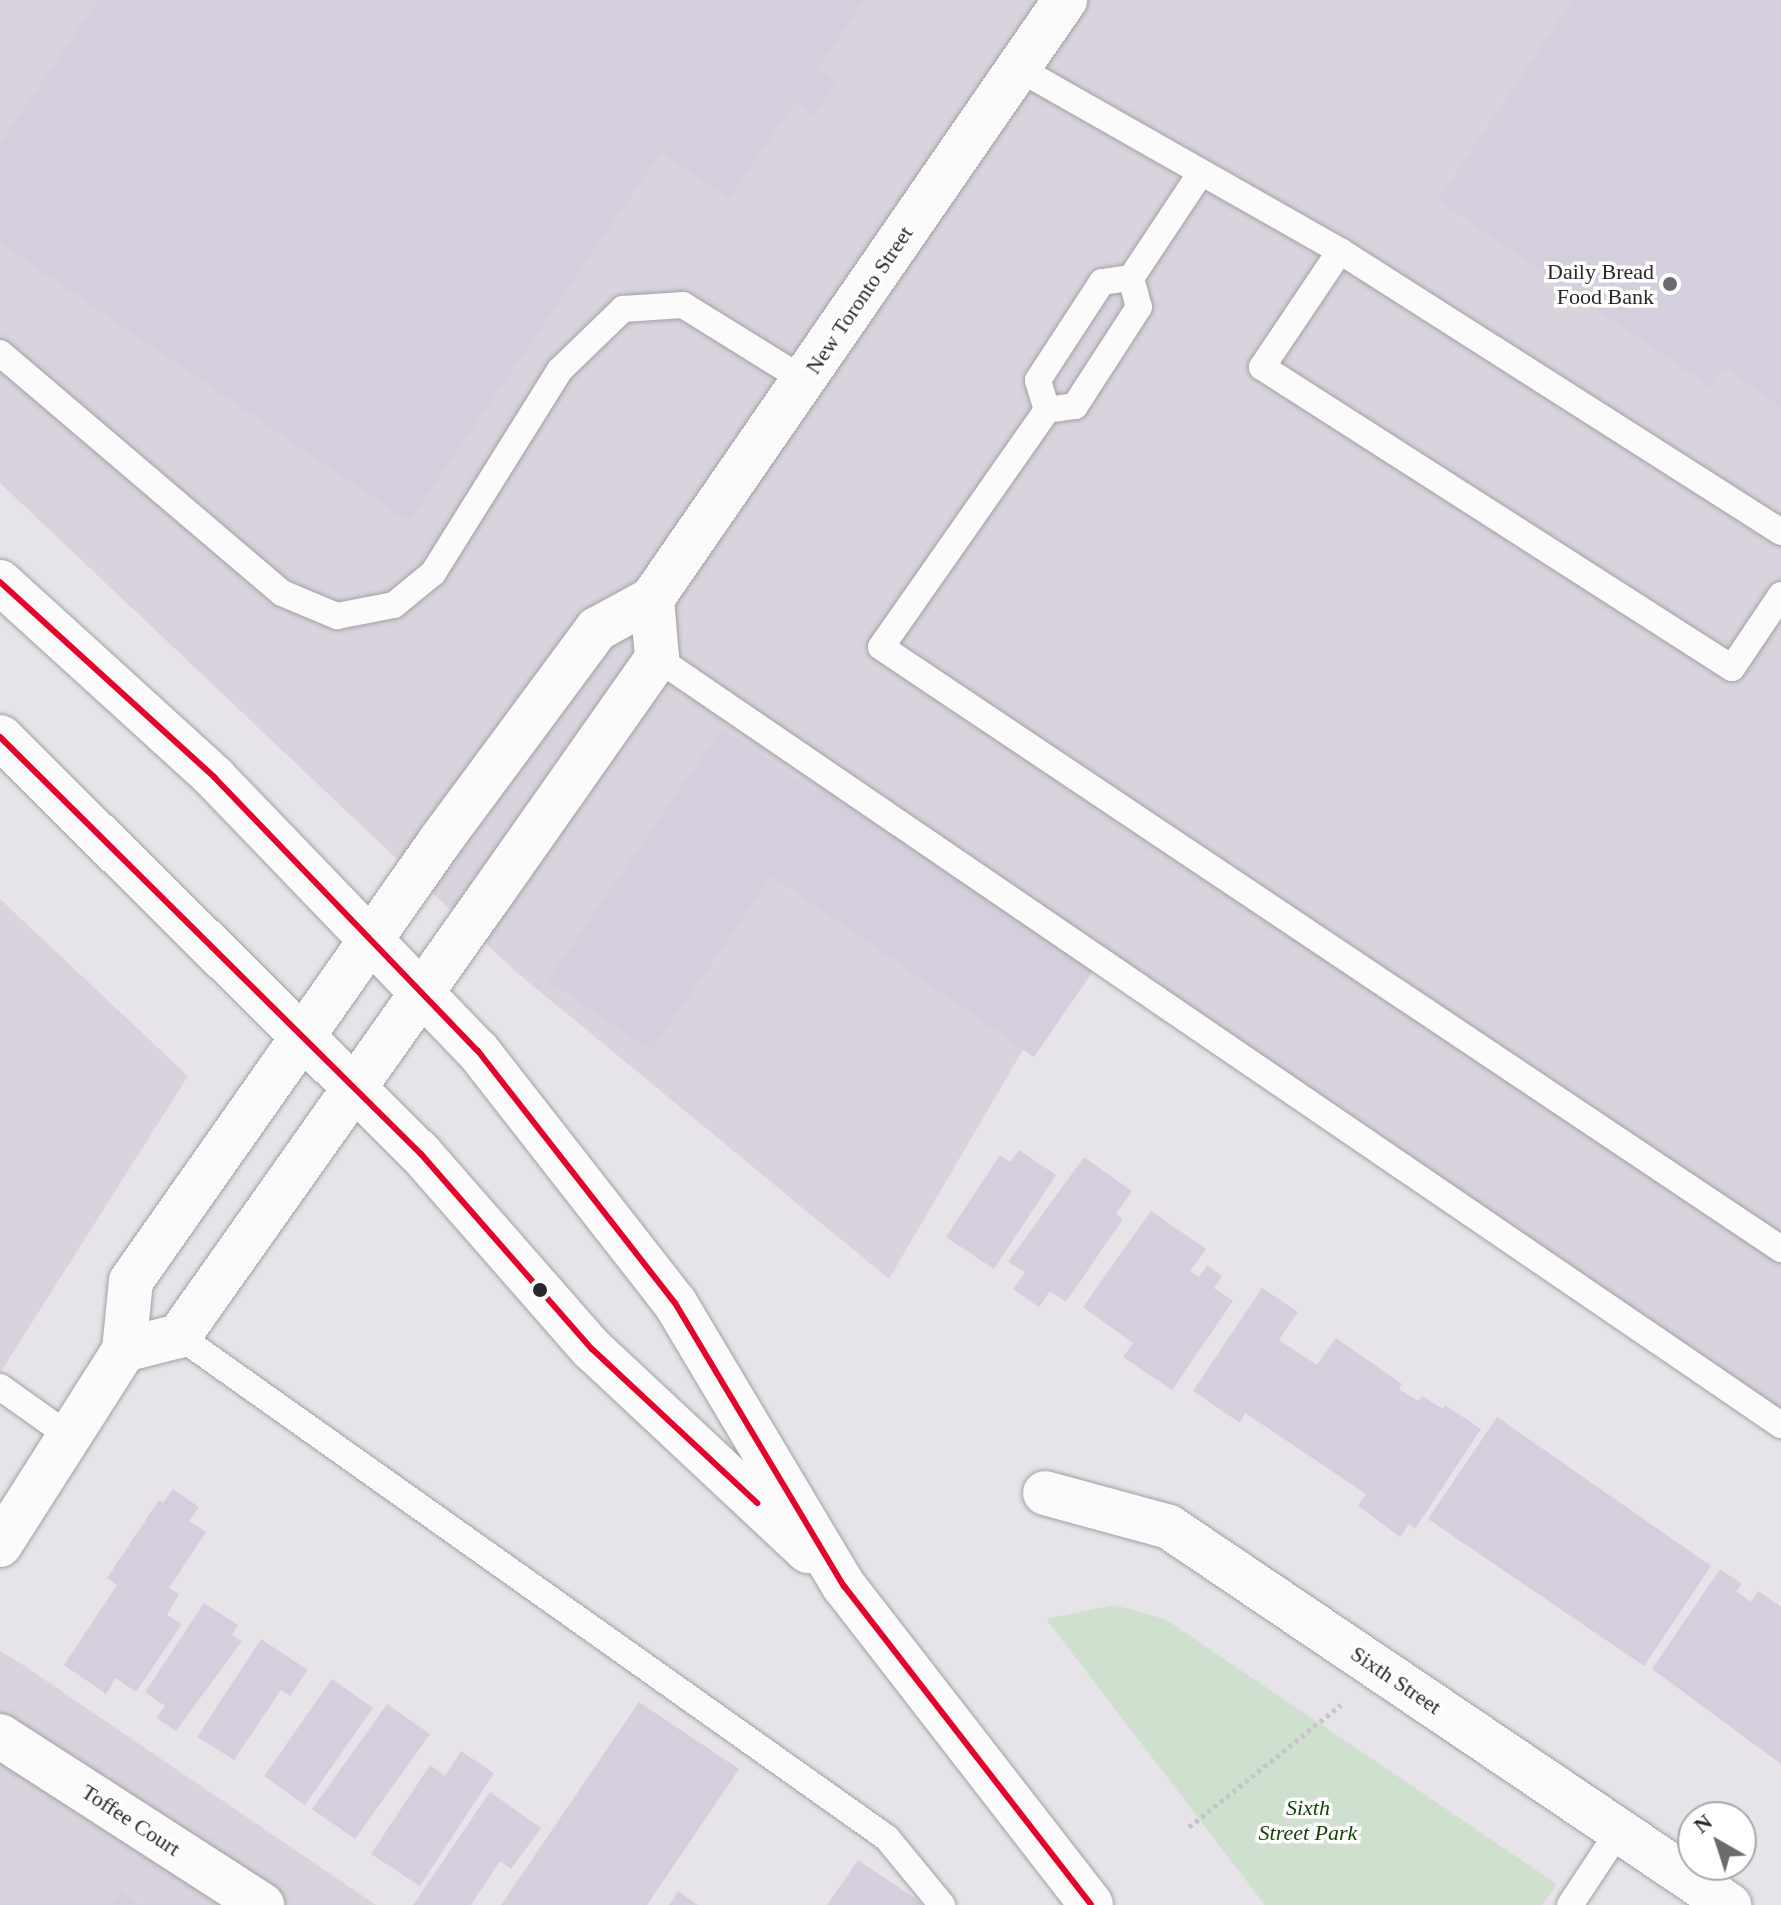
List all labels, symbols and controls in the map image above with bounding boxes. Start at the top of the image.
street label: New Toronto Street [800,221,918,379]
place label: Daily Bread Food Bank [1547,258,1654,310]
marker: Daily Bread Food Bank [1661,275,1679,293]
unlabelled marker [532,1282,548,1298]
street label: Sixth Street [1346,1640,1446,1720]
street label: Toffee Court [77,1778,185,1862]
park label: Sixth Street Park [1259,1794,1357,1846]
north arrow [1677,1801,1757,1881]
text: N [1689,1809,1717,1838]

